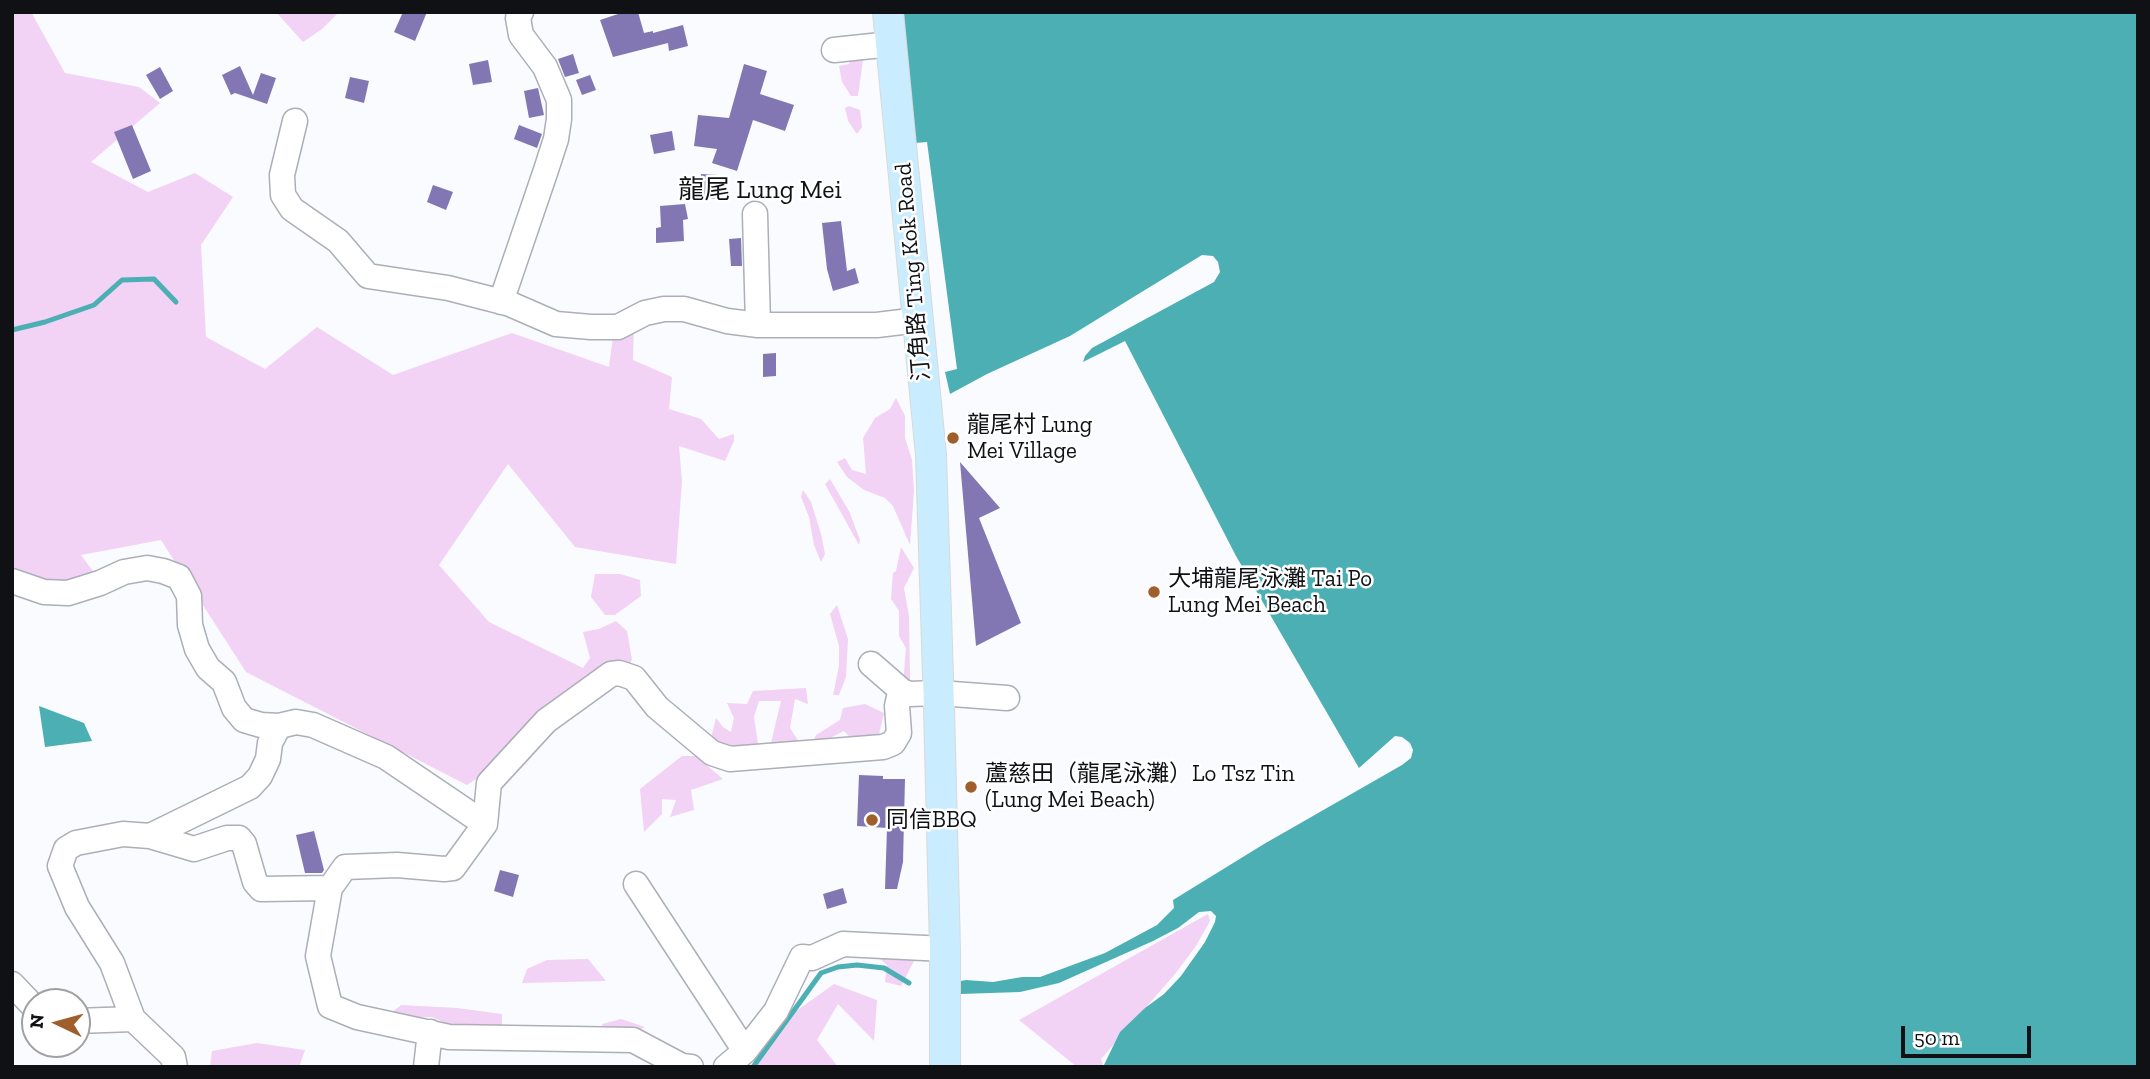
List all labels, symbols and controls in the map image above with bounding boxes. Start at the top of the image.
street label: 汀角路 Ting Kok Road [890,162,936,382]
district label: 龍尾 Lung Mei [678,175,842,207]
place label: 龍尾村 Lung Mei Village [967,411,1092,465]
marker: 龍尾村 Lung Mei Village [945,430,961,446]
place label: 大埔龍尾泳灘 Tai Po Lung Mei Beach [1168,565,1372,619]
marker: 大埔龍尾泳灘 Tai Po Lung Mei Beach [1146,584,1162,600]
place label: 蘆慈田（龍尾泳灘）Lo Tsz Tin (Lung Mei Beach) [985,760,1295,814]
marker: 蘆慈田（龍尾泳灘）Lo Tsz Tin (Lung Mei Beach) [963,779,979,795]
place label: 同信BBQ [886,806,977,834]
marker: 同信BBQ [864,812,880,828]
north arrow [21,988,91,1058]
scale bar [1905,1012,2035,1056]
text: N [24,1013,49,1030]
text: 50 m [1914,1025,1960,1050]

